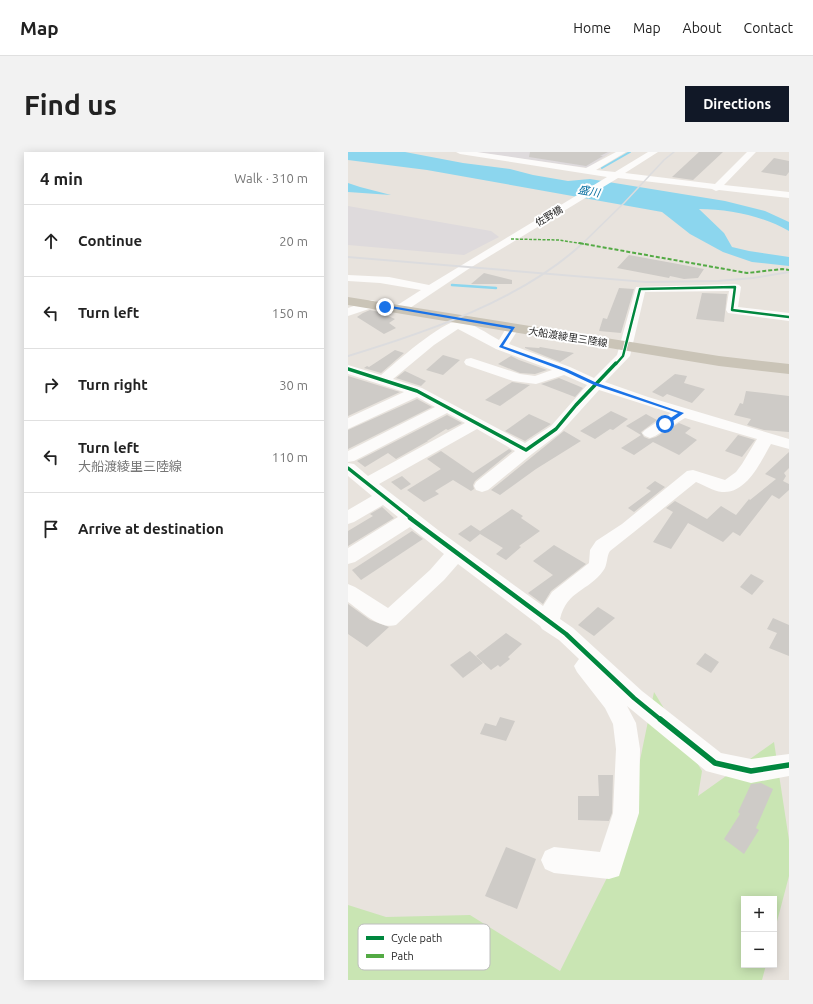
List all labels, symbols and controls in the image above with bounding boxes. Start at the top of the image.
text: Map [20,17,59,39]
text: Home [573,20,611,36]
text: Map [633,20,661,36]
text: About [683,20,722,36]
text: Contact [744,20,793,36]
button: Directions [685,86,789,122]
text: Find us [24,89,117,120]
text: 4 min [40,169,83,188]
text: Walk · 310 m [234,171,308,185]
water label: 盛川 [577,183,602,199]
street label: 佐野橋 [533,204,565,228]
icon: ahead [40,230,62,252]
text: Continue [78,232,142,249]
text: 20 m [279,234,308,248]
route end [376,298,394,316]
icon: left [40,302,62,324]
text: Turn left [78,304,139,321]
text: 150 m [272,306,308,320]
street label: 大船渡綾里三陸線 [528,325,608,349]
icon: right [40,374,62,396]
text: Turn right [78,376,148,393]
text: 30 m [279,378,308,392]
route start [656,415,674,433]
text: Turn left [78,439,139,456]
icon: left [40,446,62,468]
text: 110 m [272,450,308,464]
text: 大船渡綾里三陸線 [78,459,182,473]
icon: arrive [40,518,62,540]
text: Arrive at destination [78,520,224,537]
map controls [741,896,777,968]
button: + [741,896,777,932]
legend [358,924,490,970]
text: Cycle path [391,932,442,944]
button: − [741,932,777,968]
text: Path [391,950,414,962]

